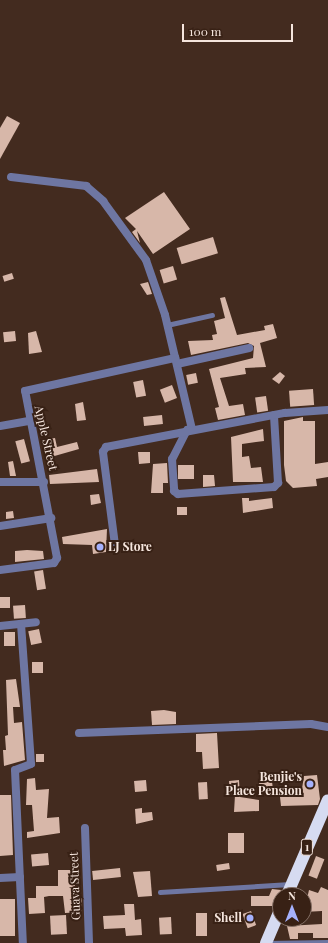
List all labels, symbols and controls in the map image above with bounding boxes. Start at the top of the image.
scale bar [184,16,295,42]
text: 100 m [189,23,221,39]
street label: Apple Street [32,404,60,472]
place label: LJ Store [108,540,152,554]
marker: LJ Store [95,542,105,552]
place label: Benjie's Place Pension [225,770,302,798]
marker: Benjie's Place Pension [305,779,315,789]
road number: 1 [300,838,314,856]
street label: Guava Street [67,852,83,920]
north arrow [272,887,312,927]
text: N [288,888,296,903]
place label: Shell [214,911,242,925]
marker: Shell [245,913,255,923]

